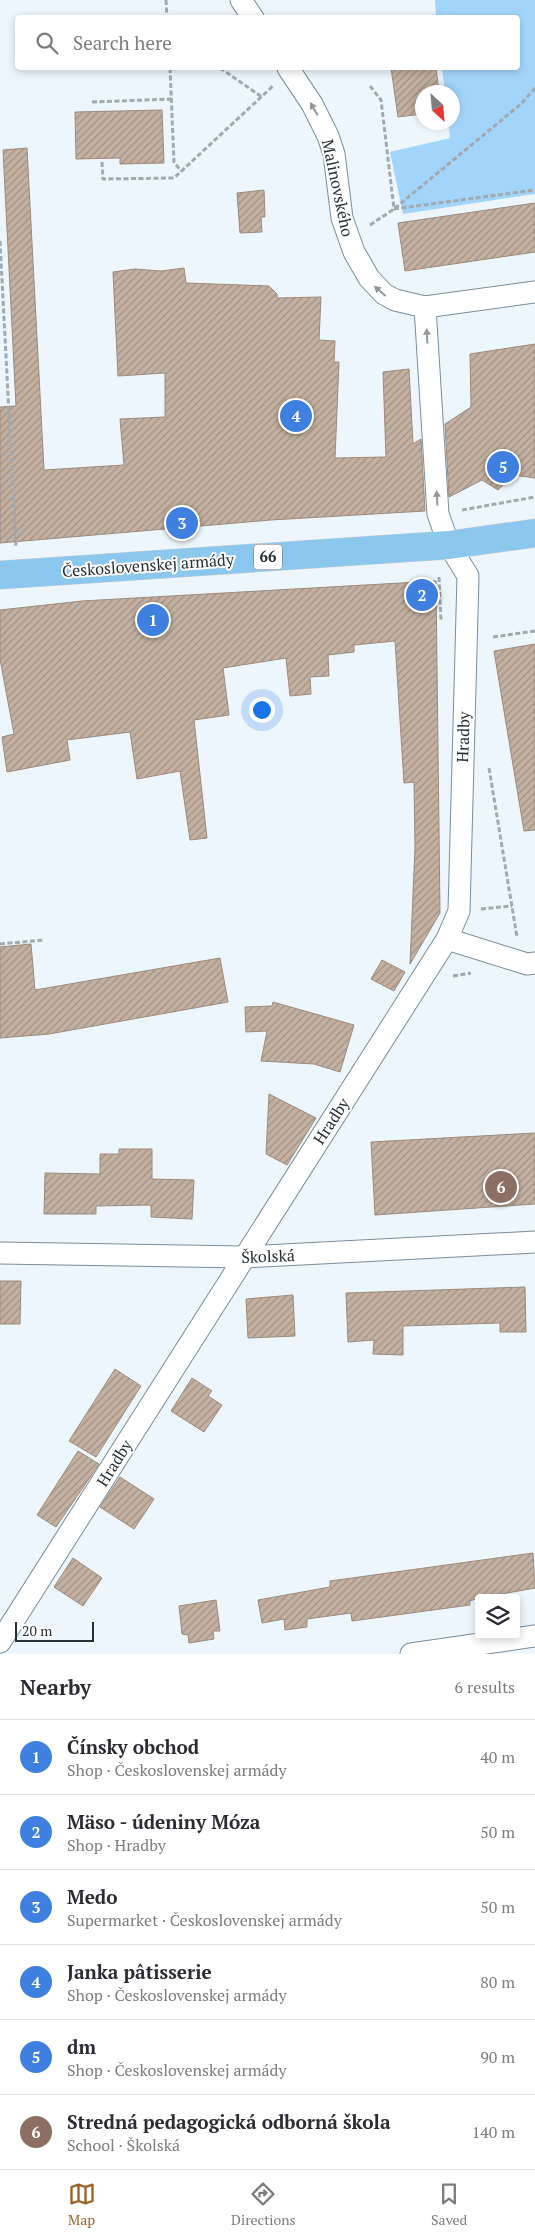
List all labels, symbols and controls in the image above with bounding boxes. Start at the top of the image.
search box [15,15,520,70]
icon: search [33,29,61,57]
text: Search here [73,30,172,55]
north arrow [415,85,460,130]
one-way arrow [310,102,319,115]
street label: Malinovského [317,137,359,239]
one-way arrow [374,285,387,296]
one-way arrow [423,328,431,344]
pin: 4 [280,397,312,435]
pin: 5 [487,448,519,486]
one-way arrow [432,490,440,506]
pin: 3 [166,504,198,542]
road number: 66 [254,544,282,570]
street label: Československej armády [61,548,236,582]
pin: 2 [406,576,438,614]
pin: 1 [137,601,169,639]
your location [249,697,275,723]
street label: Hradby [451,710,475,763]
street label: Hradby [308,1093,355,1148]
pin: 6 [485,1168,517,1206]
street label: Školská [241,1244,295,1268]
street label: Hradby [91,1435,137,1491]
map controls [475,1594,520,1639]
button: layers [475,1594,520,1639]
scale bar [15,1619,94,1642]
text: 20 m [22,1621,52,1640]
text: Nearby [20,1673,91,1701]
text: 6 results [455,1676,515,1698]
text: Čínsky obchod [67,1734,199,1759]
text: 1 [31,1746,41,1768]
text: 40 m [480,1746,515,1768]
text: Shop · Československej armády [67,1759,287,1781]
text: Mäso - údeniny Móza [67,1809,260,1834]
text: 2 [31,1821,41,1843]
text: 50 m [480,1821,515,1843]
text: Shop · Hradby [67,1834,166,1856]
text: Medo [67,1884,118,1909]
text: 3 [31,1896,41,1918]
text: 50 m [480,1896,515,1918]
text: Supermarket · Československej armády [67,1909,342,1931]
text: Janka pâtisserie [67,1959,212,1984]
text: 4 [31,1971,41,1993]
text: 80 m [480,1971,515,1993]
text: Shop · Československej armády [67,1984,287,2006]
text: dm [67,2034,96,2059]
text: 5 [31,2046,41,2068]
text: 90 m [480,2046,515,2068]
text: Shop · Československej armády [67,2059,287,2081]
text: Stredná pedagogická odborná škola [67,2109,390,2134]
text: 6 [31,2121,41,2143]
text: 140 m [472,2121,515,2143]
text: School · Školská [67,2134,180,2156]
tab: Map [68,2180,96,2229]
tab: Directions [231,2180,296,2229]
tab: Saved [431,2180,467,2229]

